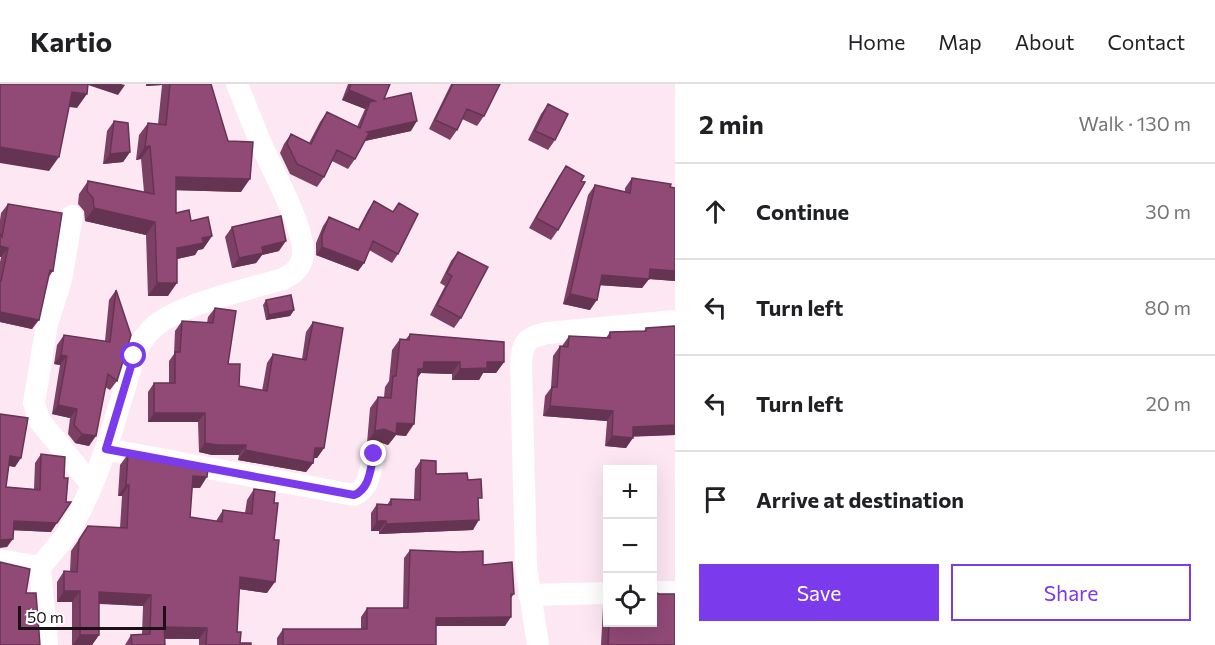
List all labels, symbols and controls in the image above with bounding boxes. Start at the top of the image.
text: Kartio [30,24,112,58]
text: Home [848,29,905,54]
text: Map [938,29,982,54]
text: About [1015,29,1074,54]
text: Contact [1107,29,1185,54]
text: 2 min [699,108,764,139]
text: Walk · 130 m [1079,111,1191,135]
icon: ahead [699,195,732,228]
text: Continue [756,198,849,225]
text: 30 m [1145,199,1191,223]
icon: left [699,291,732,324]
text: Turn left [756,294,843,321]
text: 80 m [1145,295,1191,319]
route start [120,342,146,368]
icon: left [699,387,732,420]
text: Turn left [756,390,843,417]
text: 20 m [1146,391,1191,415]
route end [360,440,386,466]
map controls [603,465,657,627]
button: + [603,465,657,519]
icon: arrive [699,483,732,516]
text: Arrive at destination [756,486,964,513]
button: − [603,519,657,573]
button: Save [699,564,939,621]
button: Share [951,564,1191,621]
button: locate [603,573,657,627]
scale bar [18,603,166,630]
text: 50 m [27,607,64,626]

